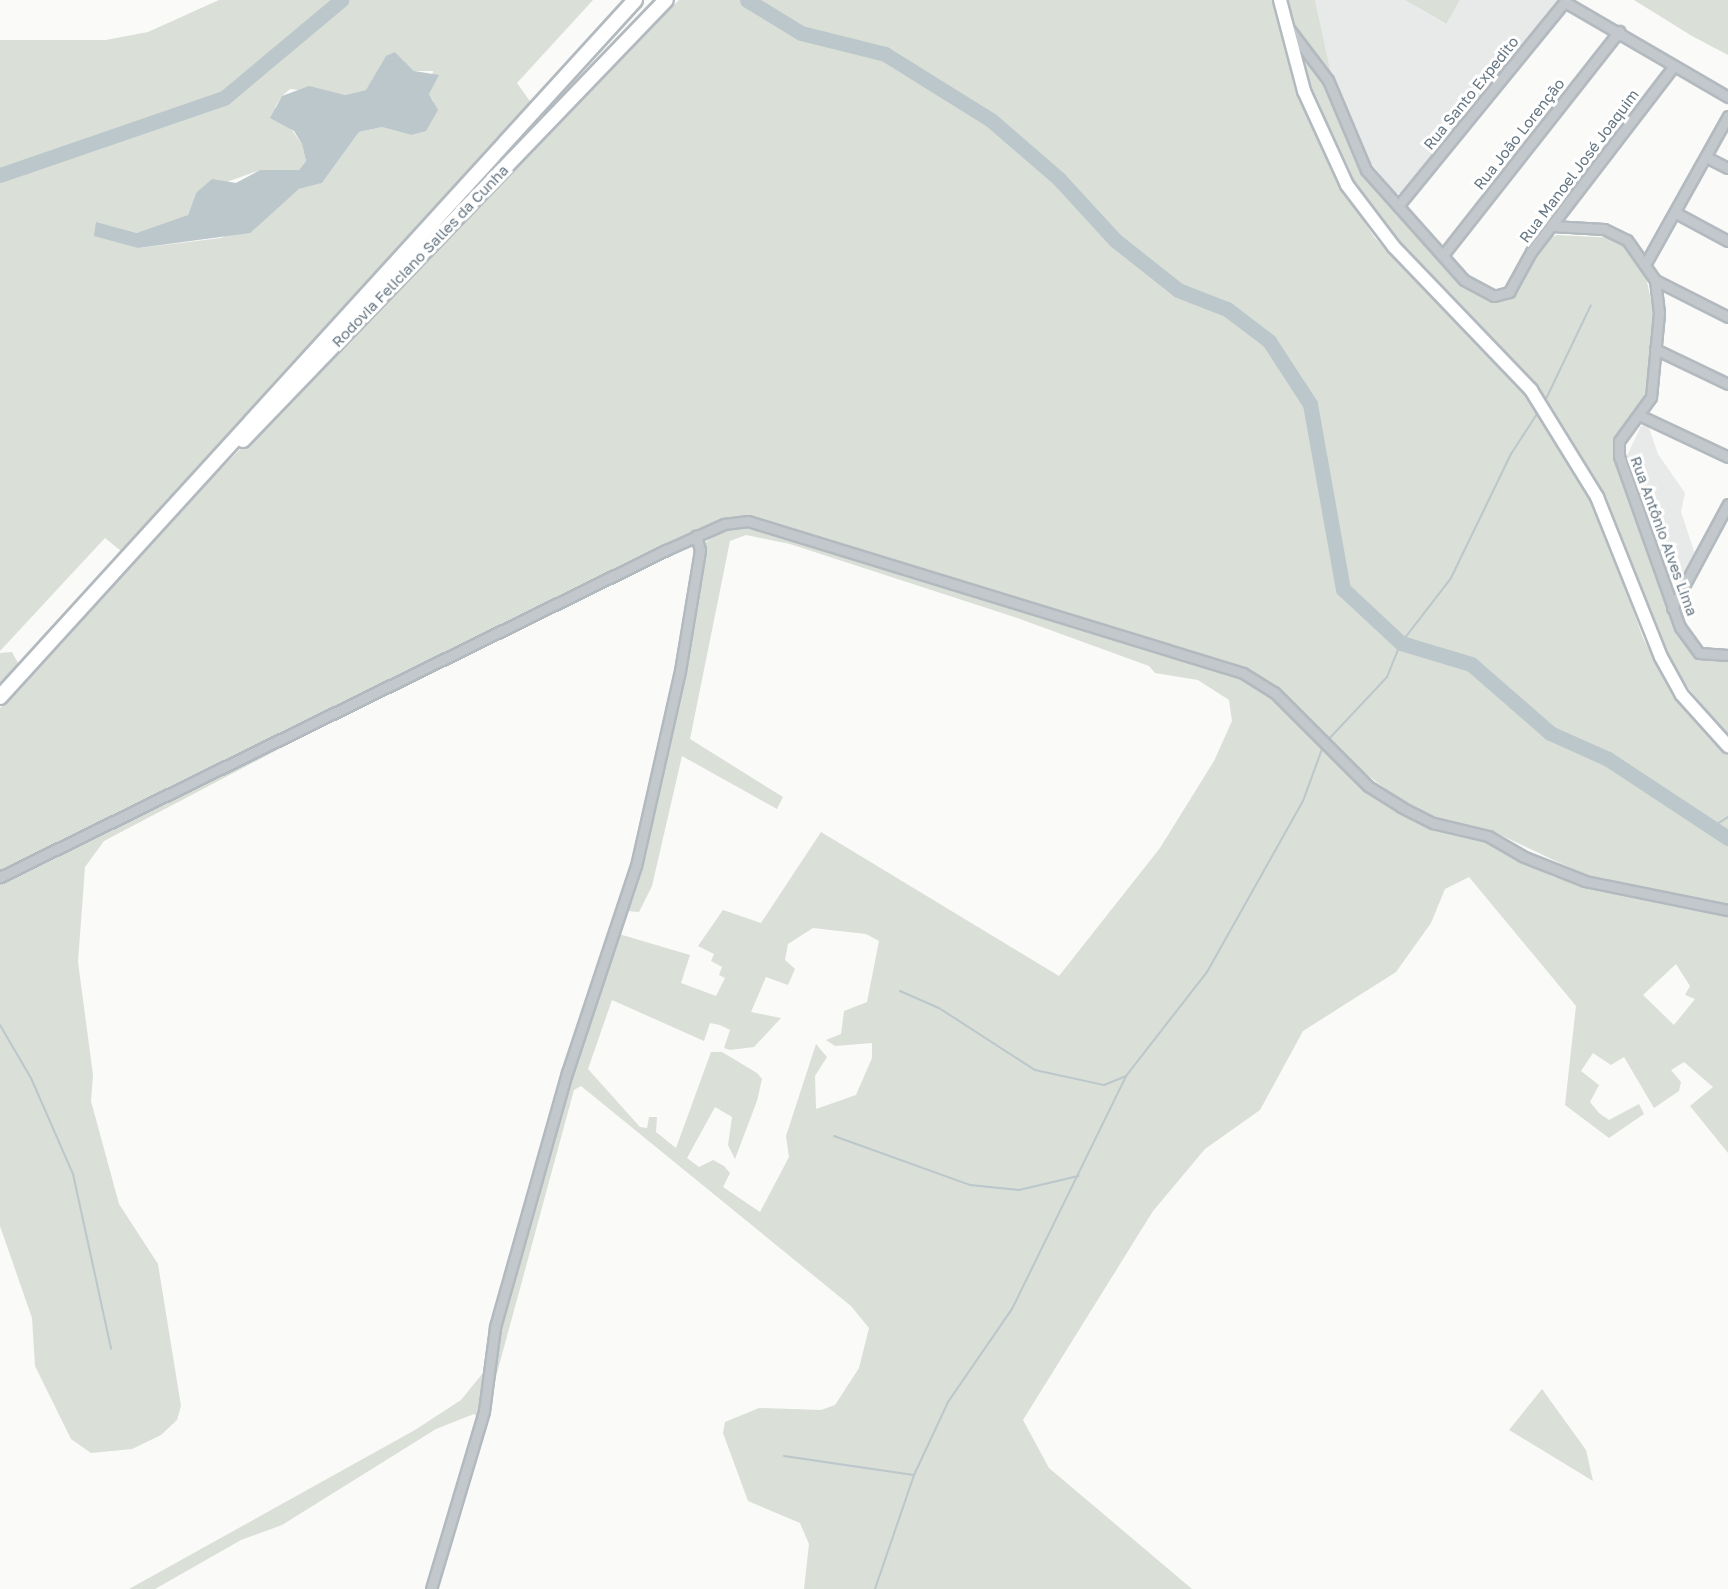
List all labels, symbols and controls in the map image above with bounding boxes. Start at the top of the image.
street label: Rua Santo Expedito [1420,33,1522,153]
street label: Rua João Lorenção [1470,75,1568,193]
street label: Rua Manoel José Joaquim [1515,86,1643,246]
street label: Rodovia Feliciano Salles da Cunha [328,161,512,351]
street label: Rua Antônio Alves Lima [1627,454,1701,618]

